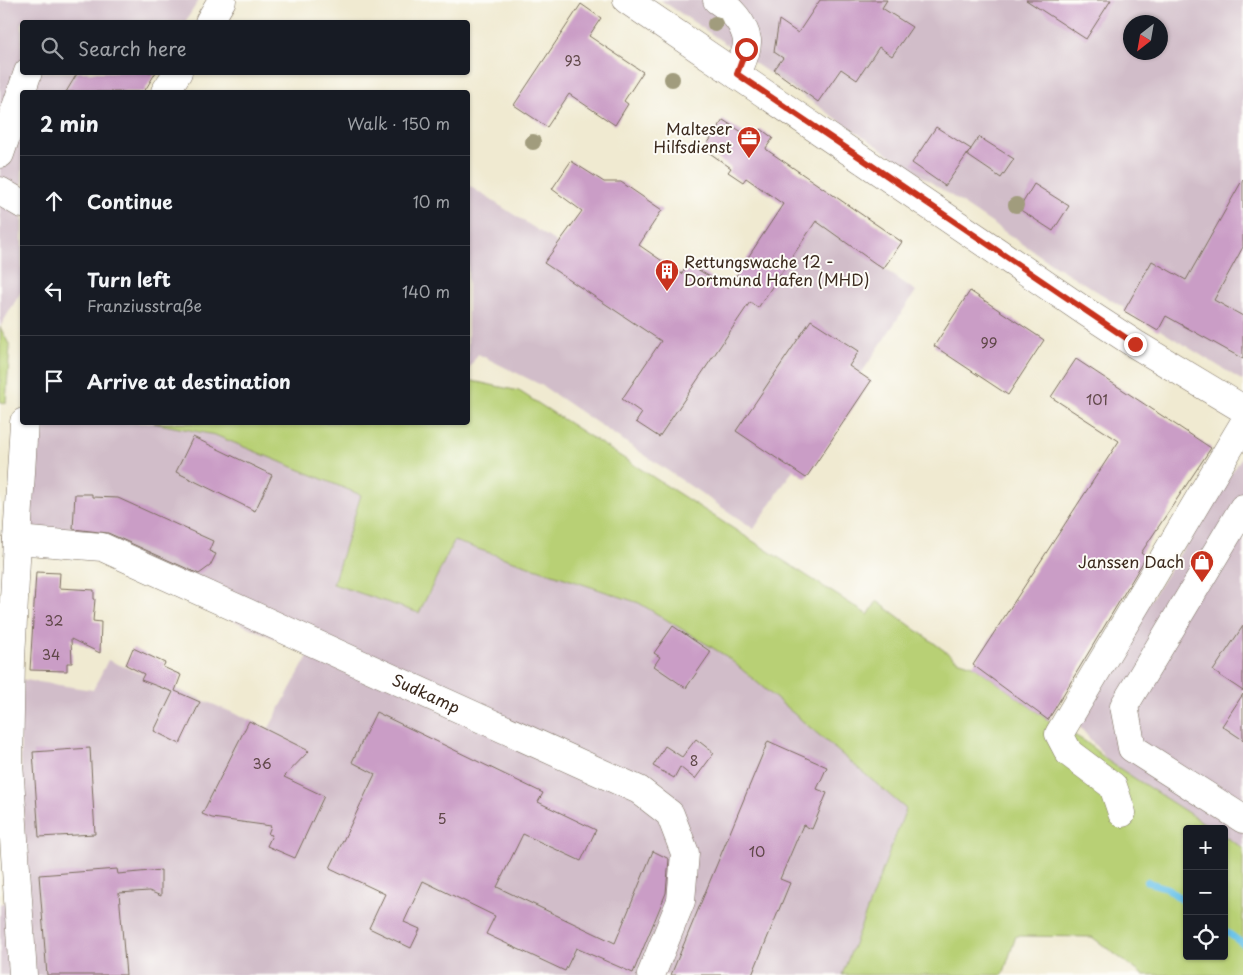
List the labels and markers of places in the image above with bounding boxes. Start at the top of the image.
place label: Malteser Hilfsdienst [653,116,733,158]
office icon: Malteser Hilfsdienst [736,125,762,159]
place label: Rettungswache 12 - Dortmund Hafen (MHD) [684,249,870,291]
building icon: Rettungswache 12 - Dortmund Hafen (MHD) [654,258,680,292]
place label: Janssen Dach [1078,549,1184,573]
shop icon: Janssen Dach [1189,549,1215,583]

